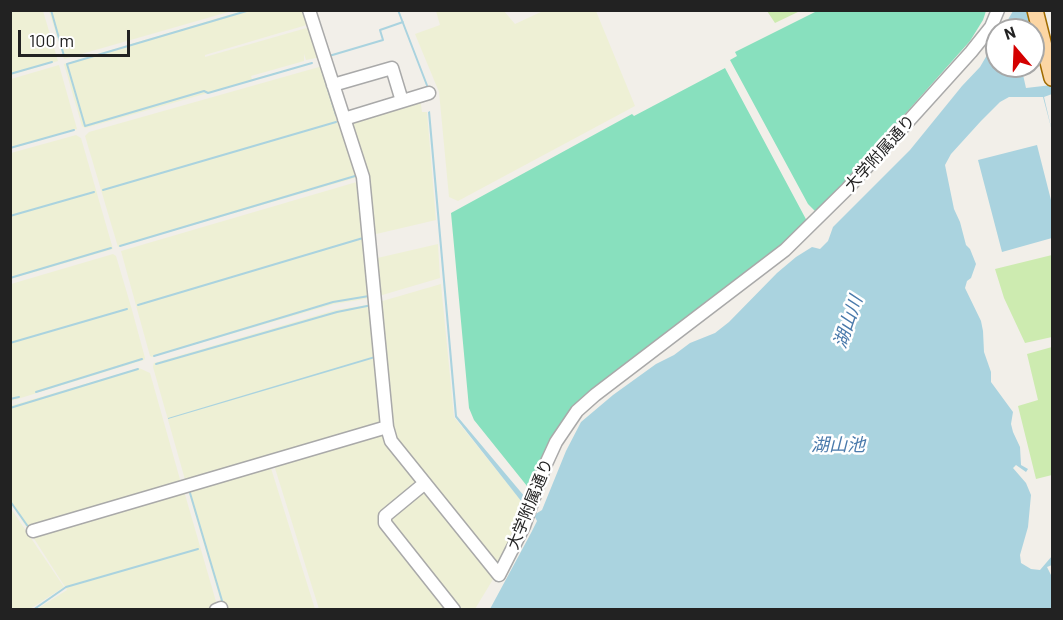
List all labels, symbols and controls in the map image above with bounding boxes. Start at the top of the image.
scale bar [21,18,134,56]
north arrow [985,18,1045,78]
text: N [1001,22,1018,43]
text: 100 m [29,29,74,51]
street label: 大学附属通り [841,111,919,195]
water label: 湖山川 [829,293,867,351]
water label: 湖山池 [811,434,865,456]
street label: 大学附属通り [503,456,557,552]

